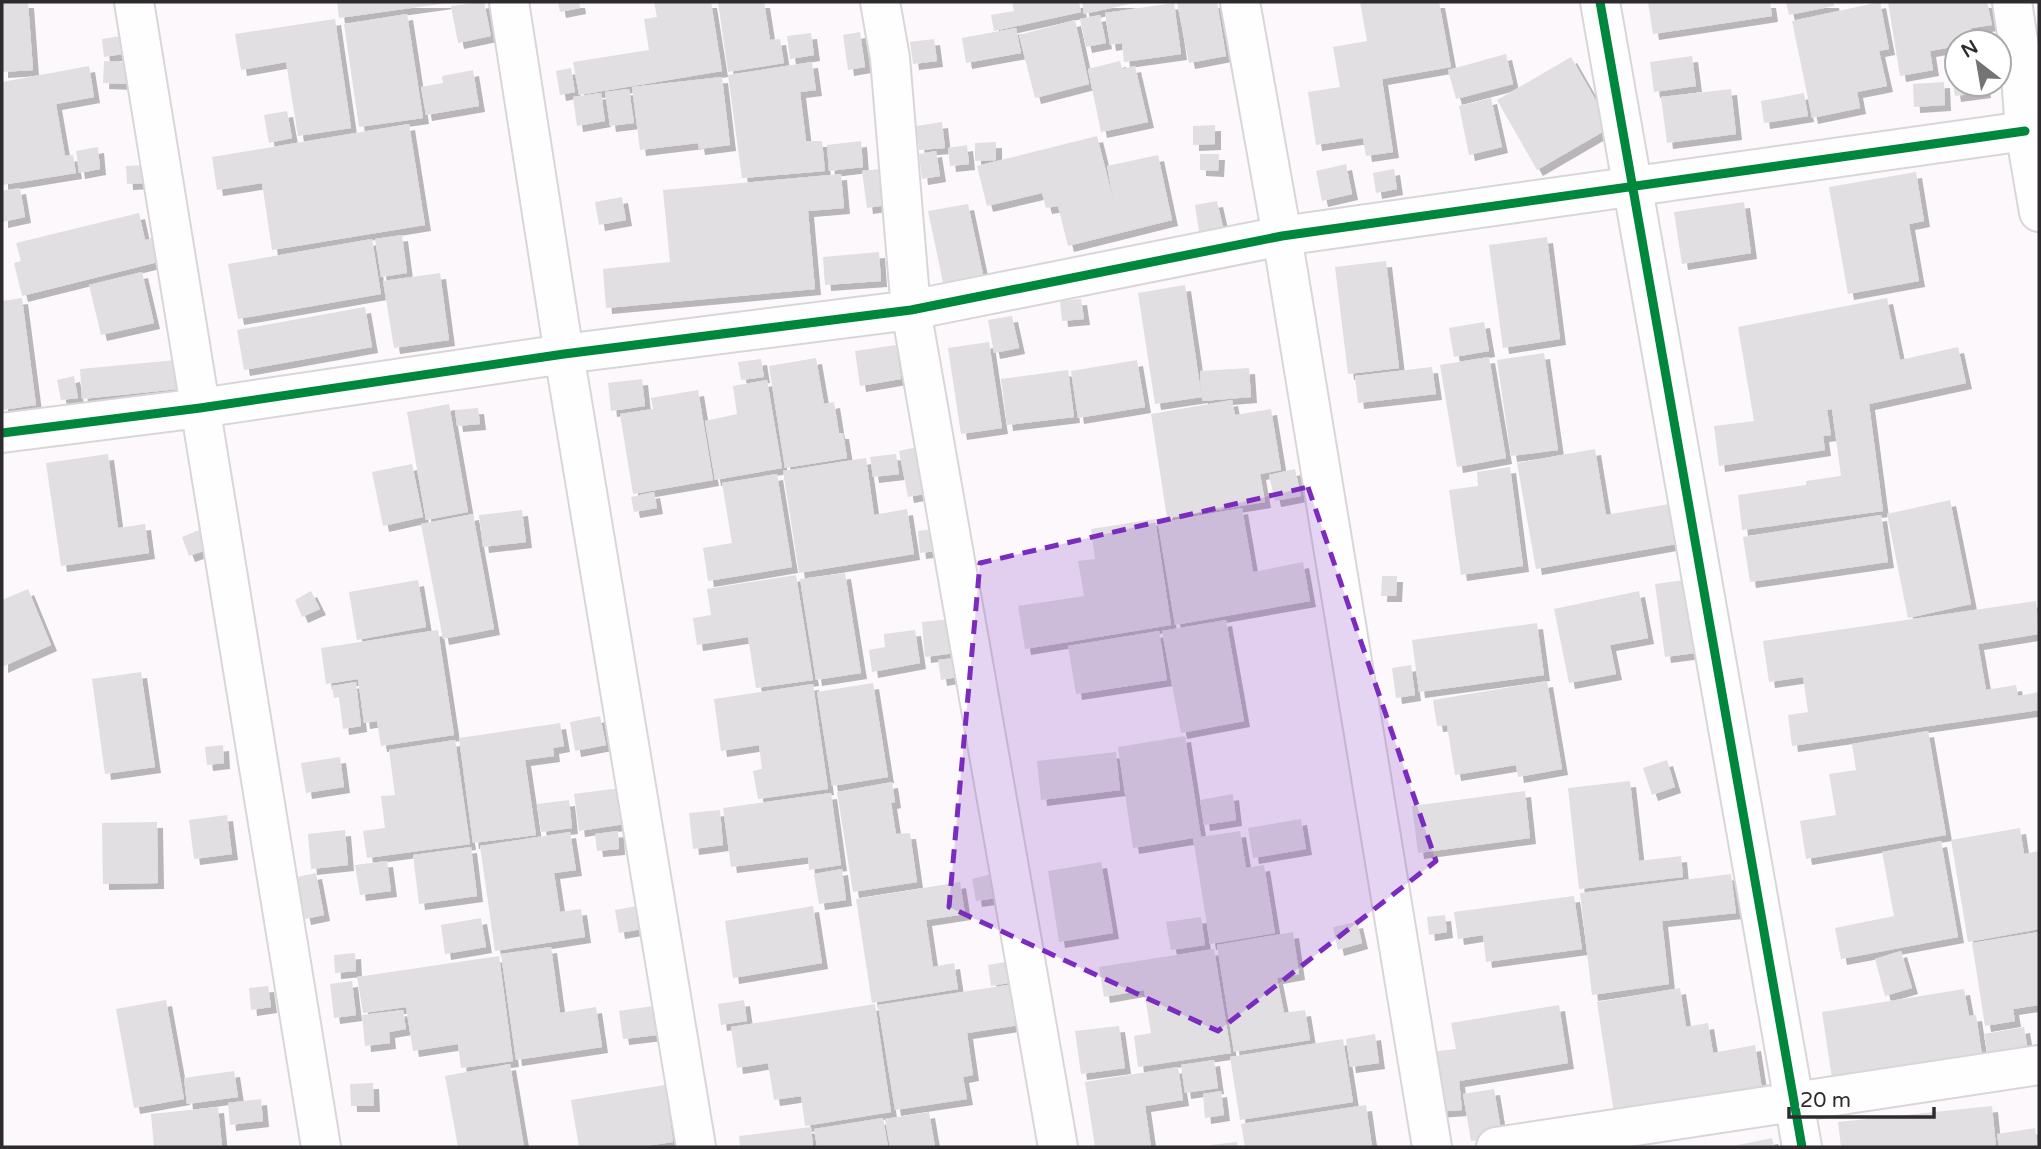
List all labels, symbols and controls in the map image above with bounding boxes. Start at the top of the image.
north arrow [1943,28,2013,98]
text: N [1958,36,1982,63]
scale bar [1789,1076,1934,1120]
text: 20 m [1800,1088,1851,1113]

